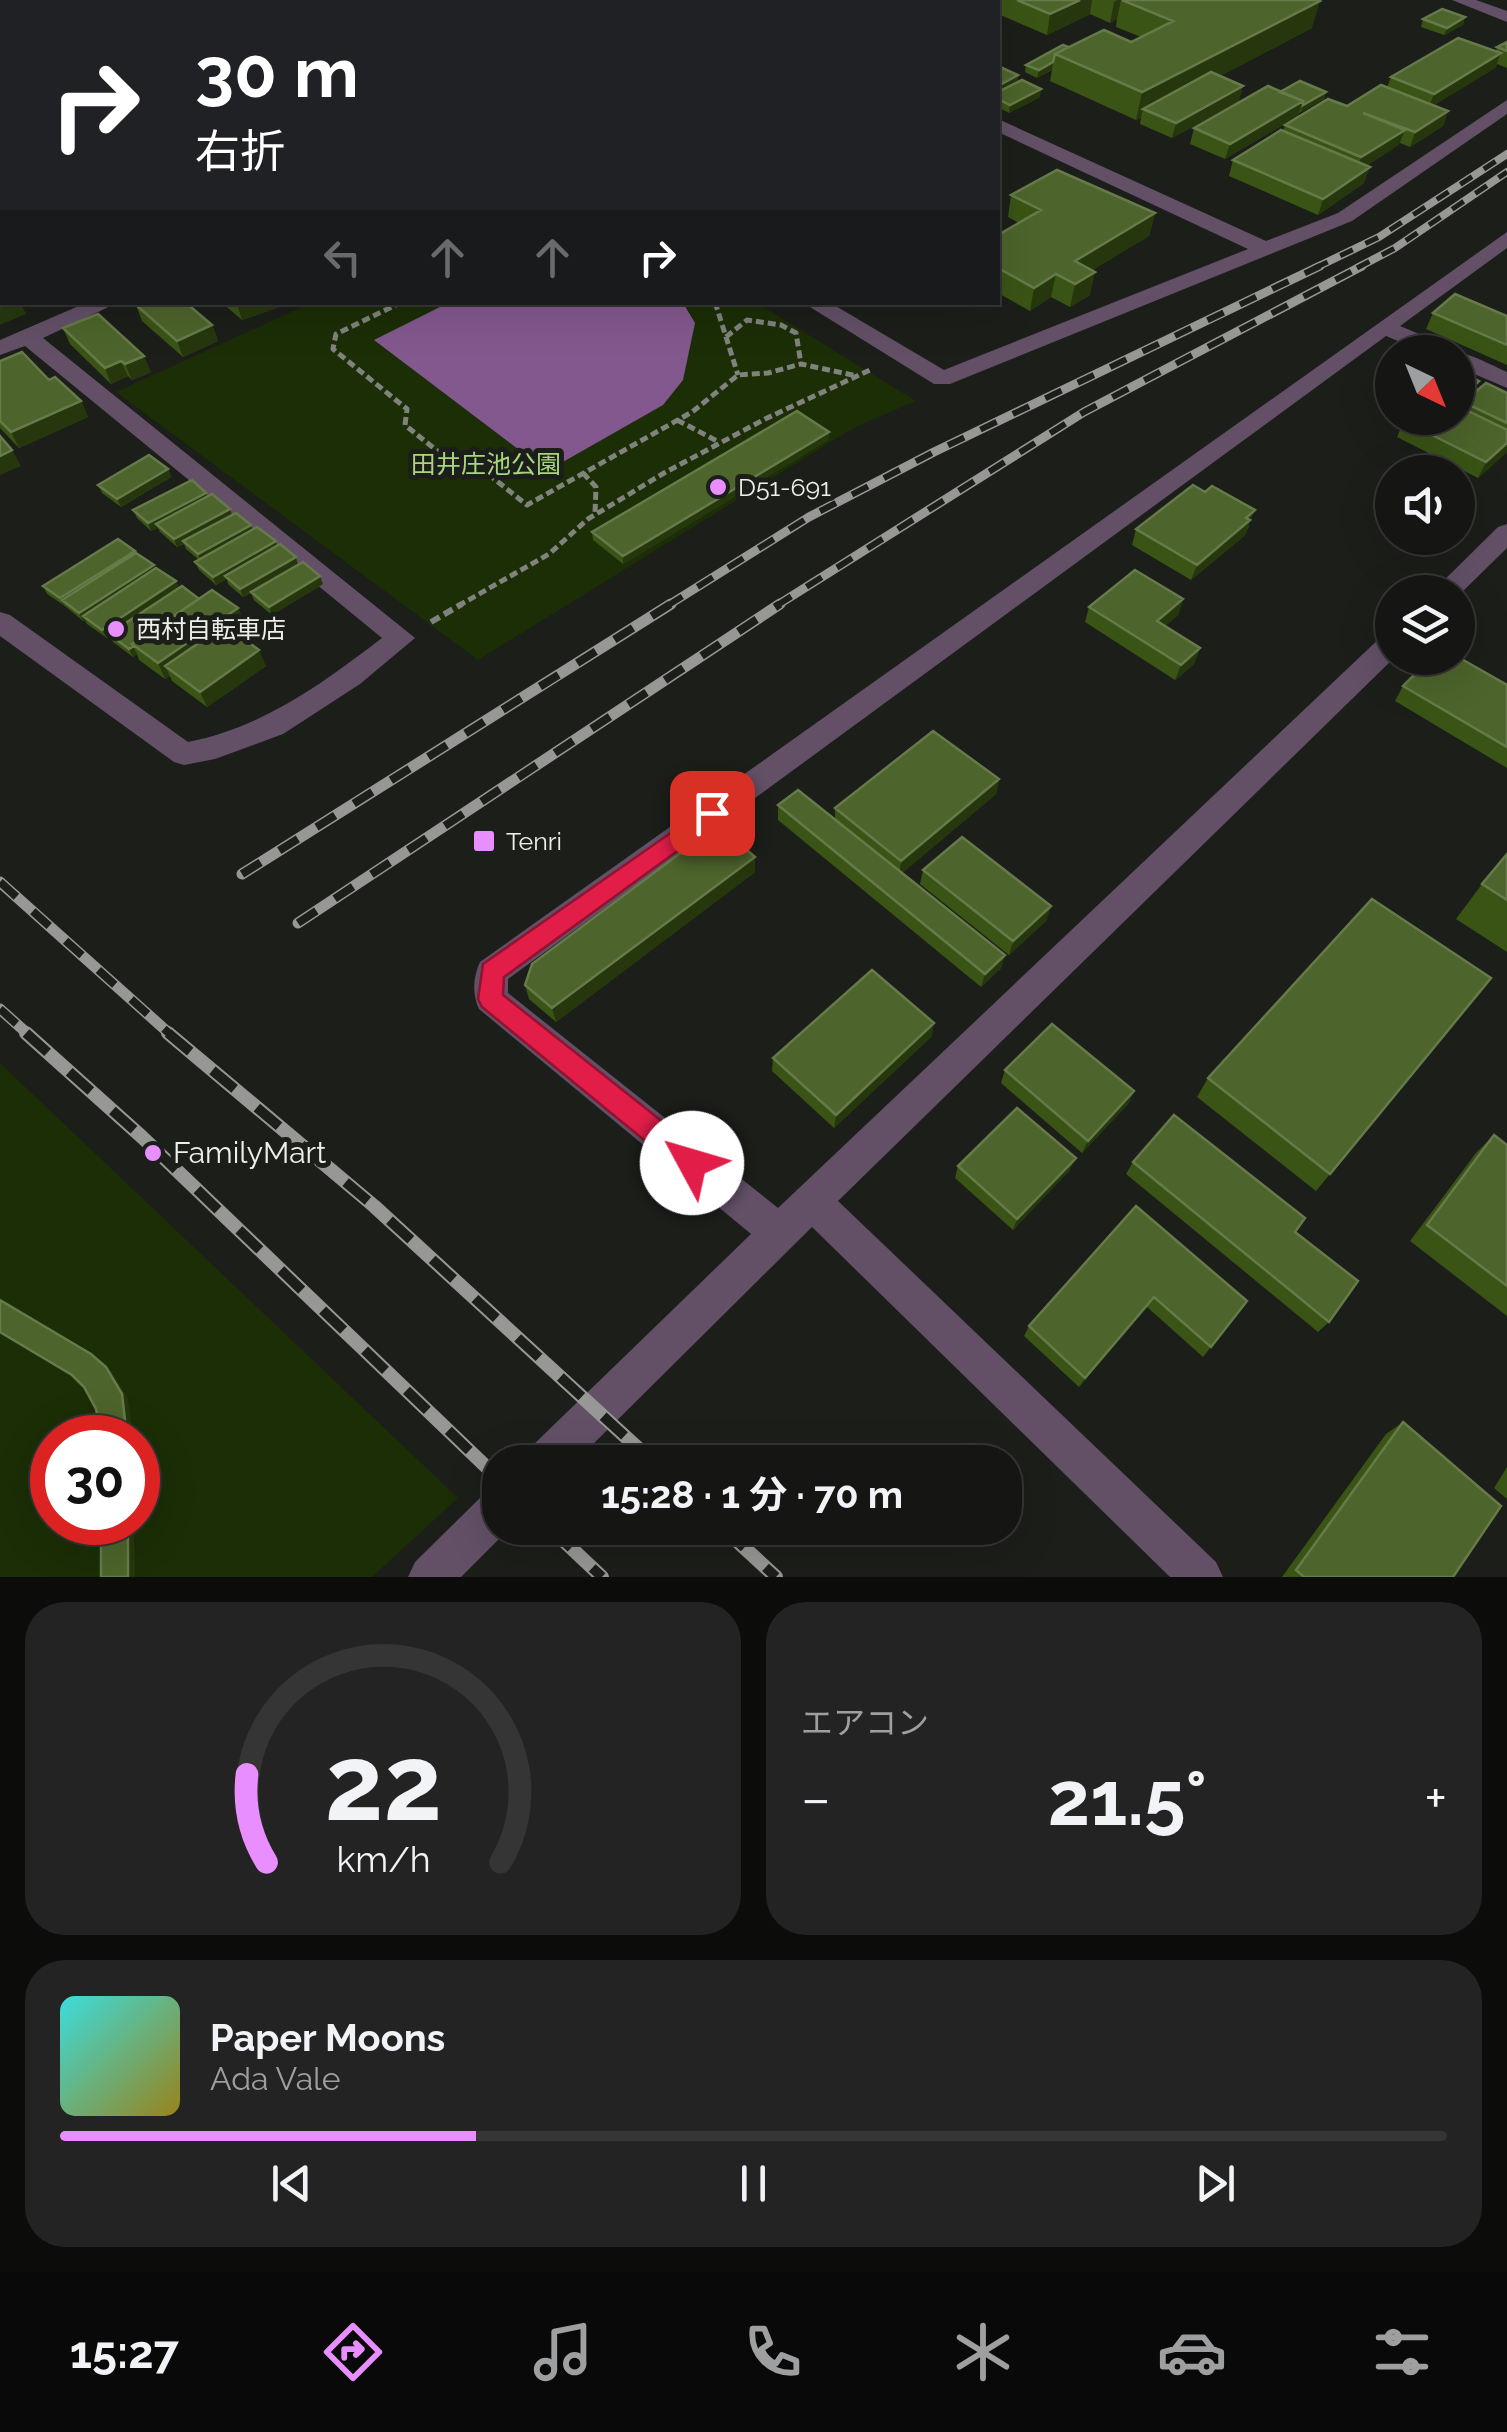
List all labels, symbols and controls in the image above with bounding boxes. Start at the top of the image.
text: 30 m [195,31,359,113]
icon: right [30,40,160,170]
text: 右折 [195,125,285,178]
icon: left [315,230,370,285]
icon: ahead [420,230,475,285]
icon: ahead [525,230,580,285]
icon: right [630,230,685,285]
north arrow [1375,335,1475,435]
map controls [1375,335,1475,675]
park label: 田井庄池公園 [411,449,561,479]
button: sound [1375,455,1475,555]
place label: D51-691 [738,472,831,502]
marker: D51-691 [707,476,729,498]
button: layers [1375,575,1475,675]
place label: 西村自転車店 [136,614,286,644]
marker: 西村自転車店 [105,618,127,640]
pin [670,771,755,856]
icon: arrive [685,786,740,841]
place label: Tenri [506,826,562,856]
marker: Tenri [471,828,497,854]
position arrow [640,1111,744,1215]
place label: FamilyMart [173,1135,326,1170]
marker: FamilyMart [142,1142,164,1164]
speed limit sign: 30 [30,1415,160,1545]
text: 15:28 · 1 分 · 70 m [601,1472,903,1517]
text: エアコン [801,1704,929,1741]
text: 22 [324,1722,442,1844]
text: 21.5° [1048,1754,1207,1843]
text: − [801,1766,831,1831]
text: + [1424,1766,1447,1831]
text: km/h [336,1838,430,1880]
text: Paper Moons [210,2015,445,2060]
text: Ada Vale [210,2060,341,2097]
icon: previous [264,2156,319,2211]
icon: pause [726,2156,781,2211]
icon: next [1188,2156,1243,2211]
icon: directions [318,2317,388,2387]
icon: music [528,2317,598,2387]
icon: phone [738,2317,808,2387]
icon: climate [948,2317,1018,2387]
icon: car [1157,2317,1227,2387]
icon: filters [1367,2317,1437,2387]
text: 15:27 [70,2326,179,2379]

